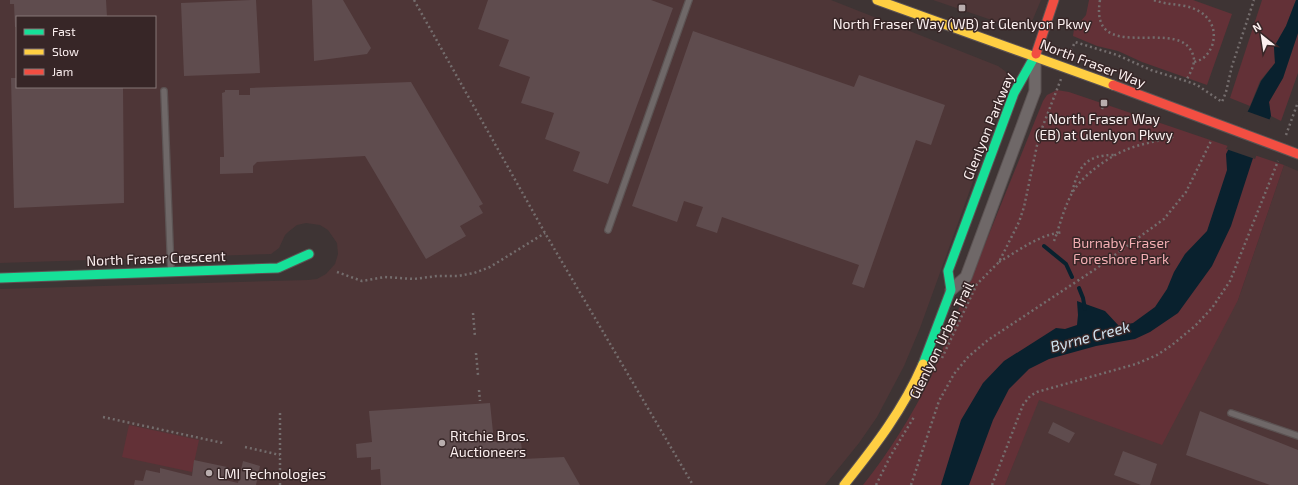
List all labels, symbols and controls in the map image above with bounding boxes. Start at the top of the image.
marker: North Fraser Way (WB) at Glenlyon Pkwy [957,3,967,13]
place label: North Fraser Way (WB) at Glenlyon Pkwy [833,15,1092,32]
legend [16,16,156,88]
north arrow [1242,16,1282,56]
text: N [1250,19,1263,35]
text: Fast [52,24,76,38]
street label: North Fraser Way [1038,35,1149,91]
text: Slow [52,44,79,58]
text: Jam [52,64,73,78]
street label: Glenlyon Parkway [959,69,1017,182]
marker: North Fraser Way (EB) at Glenlyon Pkwy [1099,98,1109,108]
place label: North Fraser Way (EB) at Glenlyon Pkwy [1035,110,1174,143]
park label: Burnaby Fraser Foreshore Park [1072,234,1170,267]
street label: North Fraser Crescent [86,247,226,269]
street label: Glenlyon Urban Trail [905,278,977,401]
water label: Byrne Creek [1048,317,1132,356]
place label: Ritchie Bros. Auctioneers [450,427,529,460]
marker: Ritchie Bros. Auctioneers [437,438,447,448]
place label: LMI Technologies [217,465,326,482]
marker: LMI Technologies [204,468,214,478]

